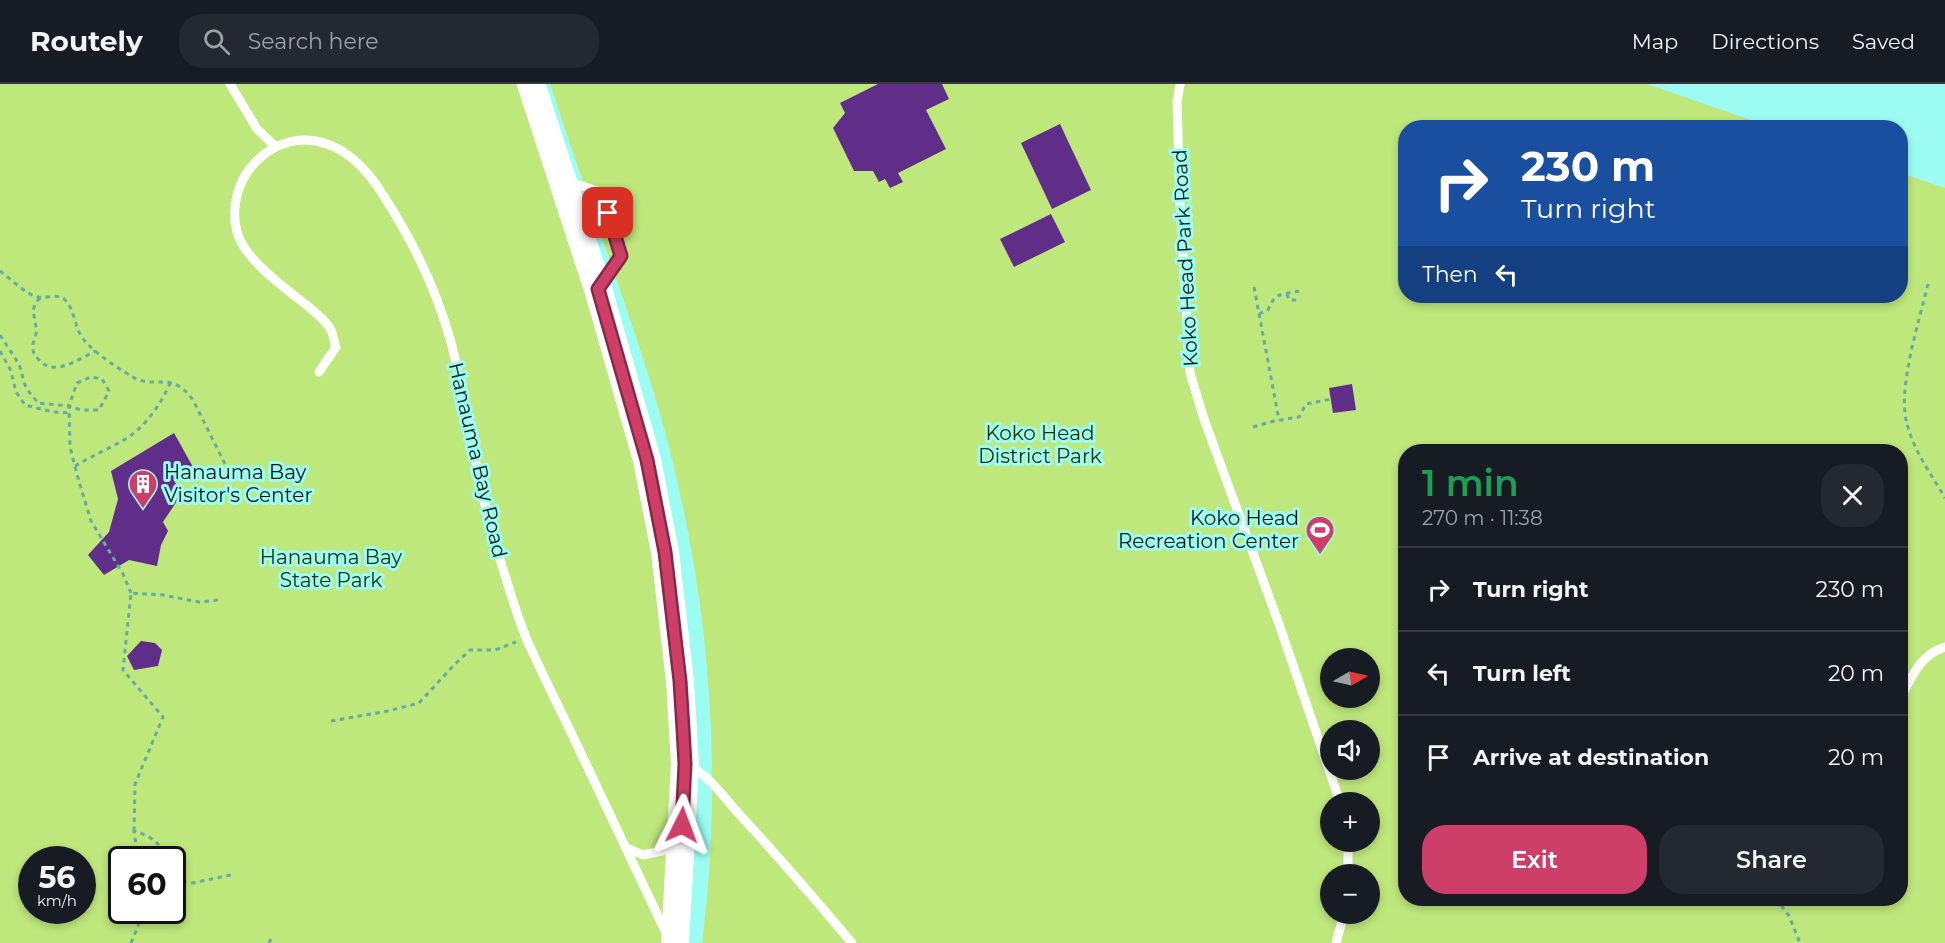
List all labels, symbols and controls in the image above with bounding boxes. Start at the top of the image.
search box [179,14,599,68]
text: Routely [30,24,143,58]
icon: search [200,25,233,58]
text: Search here [248,28,379,55]
text: Map [1632,29,1678,54]
text: Directions [1711,29,1819,54]
text: Saved [1852,29,1915,54]
text: 230 m [1521,140,1655,192]
icon: right [1422,144,1500,222]
street label: Koko Head Park Road [1167,149,1203,367]
pin [582,187,633,238]
text: Turn right [1521,192,1656,225]
icon: arrive [591,196,624,229]
icon: left [1490,258,1523,291]
text: Then [1422,261,1478,288]
street label: Hanauma Bay Road [444,360,512,560]
park label: Koko Head District Park [978,421,1102,468]
place label: Hanauma Bay Visitor's Center [164,460,312,507]
text: 1 min [1422,461,1519,505]
button: close [1821,464,1884,527]
building icon: Hanauma Bay Visitor's Center [127,468,159,510]
place label: Koko Head Recreation Center [1118,506,1299,553]
text: 270 m · 11:38 [1422,506,1543,530]
sports icon: Koko Head Recreation Center [1304,514,1336,556]
park label: Hanauma Bay State Park [260,545,402,592]
icon: right [1422,573,1455,606]
text: Turn right [1473,576,1588,603]
text: 230 m [1815,576,1884,603]
north arrow [1320,648,1380,708]
map controls [1320,648,1380,924]
icon: left [1422,657,1455,690]
text: Turn left [1473,660,1571,687]
text: 20 m [1828,660,1884,687]
button: sound [1320,720,1380,780]
icon: arrive [1422,741,1455,774]
text: Arrive at destination [1473,744,1709,771]
text: 20 m [1828,744,1884,771]
button: + [1320,792,1380,852]
position arrow [650,793,714,857]
button: Exit [1422,825,1647,894]
button: Share [1659,825,1884,894]
speed limit sign: 60 [108,846,186,924]
text: 56 [39,859,75,896]
button: − [1320,864,1380,924]
text: km/h [37,891,77,910]

